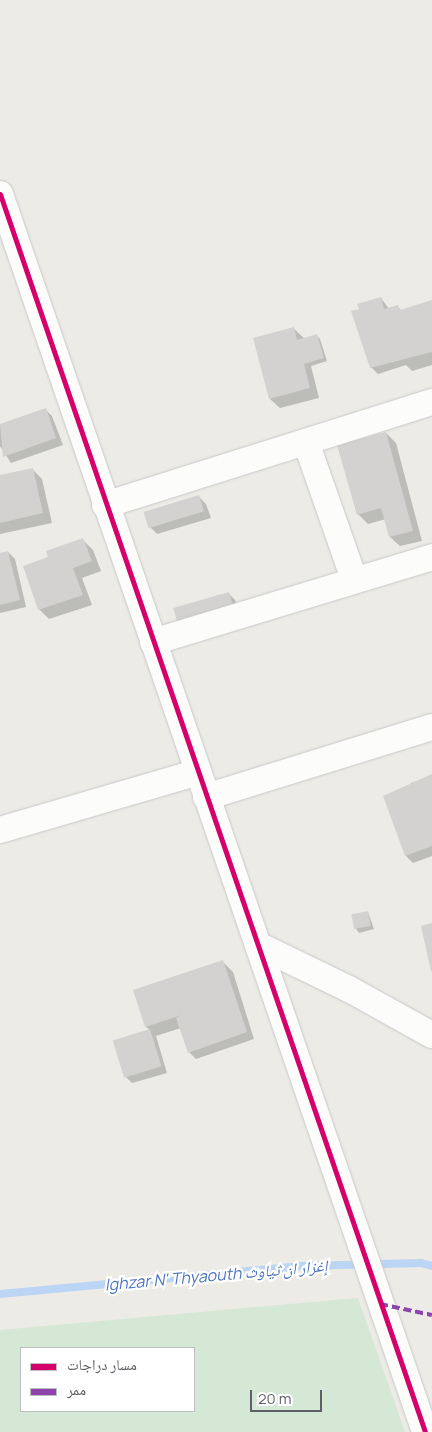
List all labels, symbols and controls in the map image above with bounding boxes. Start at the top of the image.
water label: Ighzar N' Thyaouth إغزار ان ثياوث [104,1256,328,1294]
legend [20,1347,195,1412]
text: مسار دراجات [67,1354,137,1375]
text: ممر [67,1379,86,1400]
scale bar [252,1380,324,1412]
text: 20 m [258,1388,291,1409]

